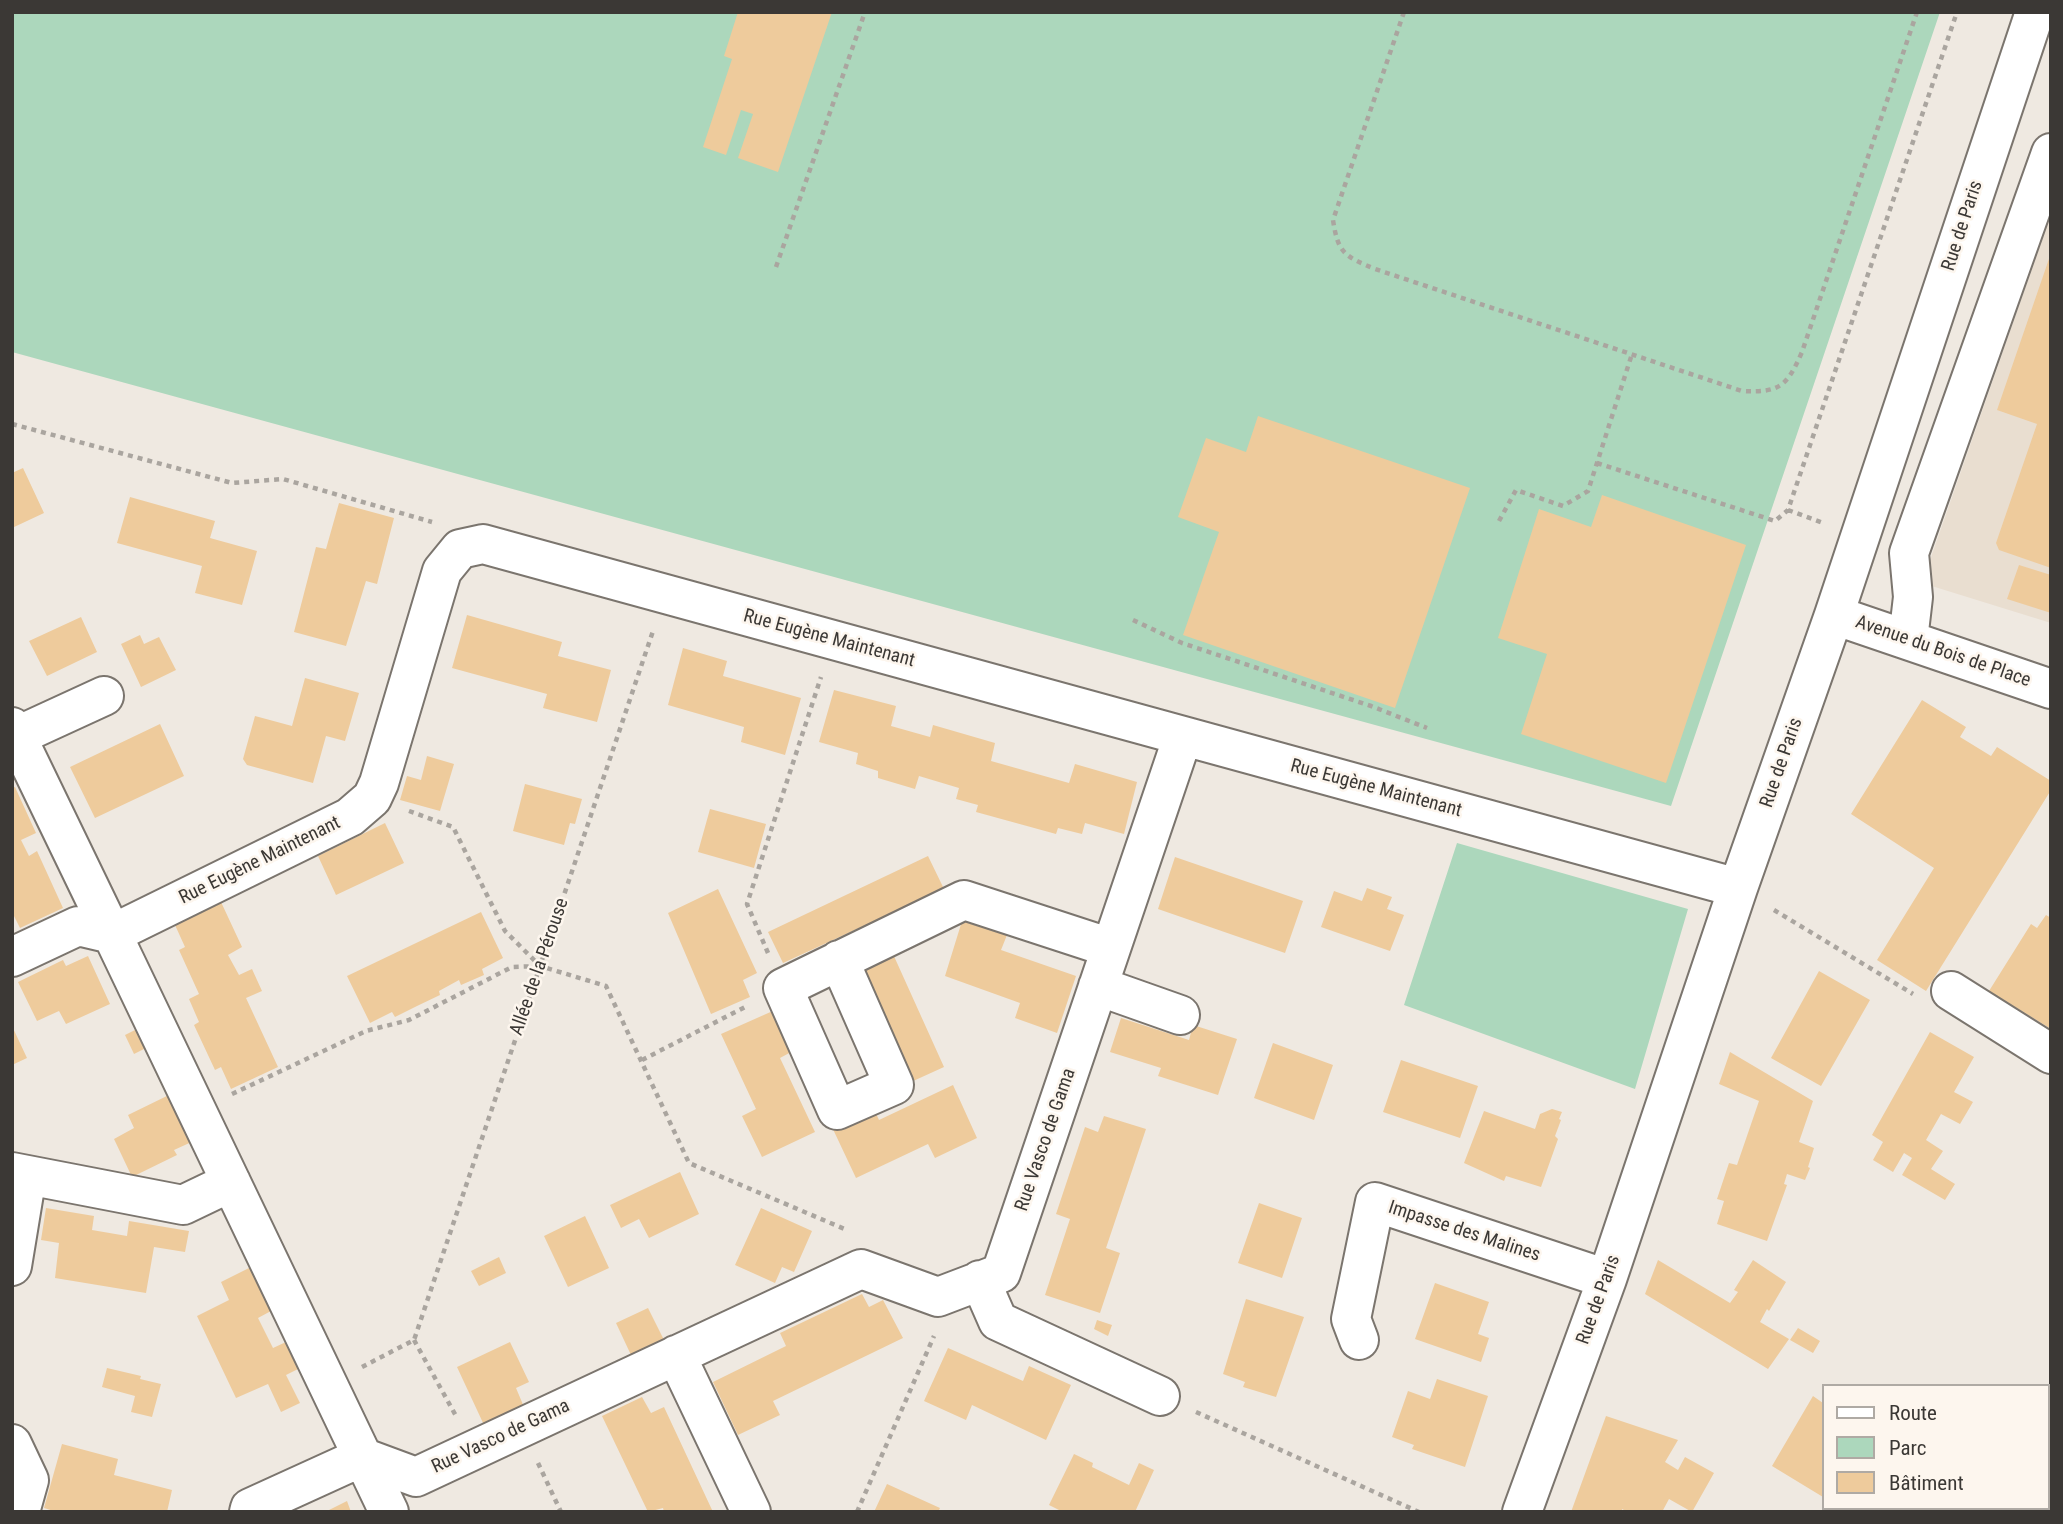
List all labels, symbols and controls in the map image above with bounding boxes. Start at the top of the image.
street label: Rue de Paris [1938,178,1988,274]
street label: Rue Eugène Maintenant [741,605,917,673]
street label: Avenue du Bois de Place [1852,611,2034,693]
street label: Rue de Paris [1756,715,1808,811]
street label: Rue Eugène Maintenant [1288,755,1464,823]
street label: Rue Eugène Maintenant [176,812,344,910]
street label: Allée de la Pérouse [506,895,574,1039]
street label: Rue Vasco de Gama [1011,1066,1081,1214]
street label: Impasse des Malines [1385,1197,1543,1267]
street label: Rue de Paris [1572,1252,1626,1348]
legend [1822,1384,2049,1510]
street label: Rue Vasco de Gama [428,1395,574,1479]
text: Route [1889,1401,1937,1425]
text: Parc [1889,1436,1927,1460]
text: Bâtiment [1889,1471,1964,1495]

